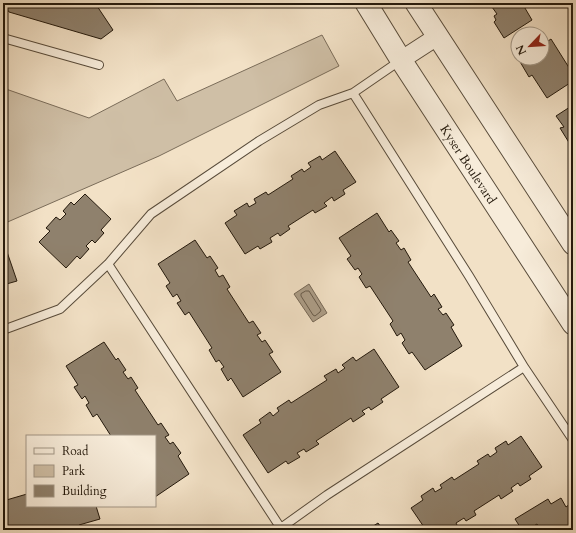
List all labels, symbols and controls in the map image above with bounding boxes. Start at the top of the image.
north arrow [510,26,550,66]
text: N [512,42,530,58]
street label: Kyser Boulevard [435,121,500,208]
legend [26,435,156,507]
text: Road [62,443,89,459]
text: Park [62,463,86,479]
text: Building [62,483,107,499]

